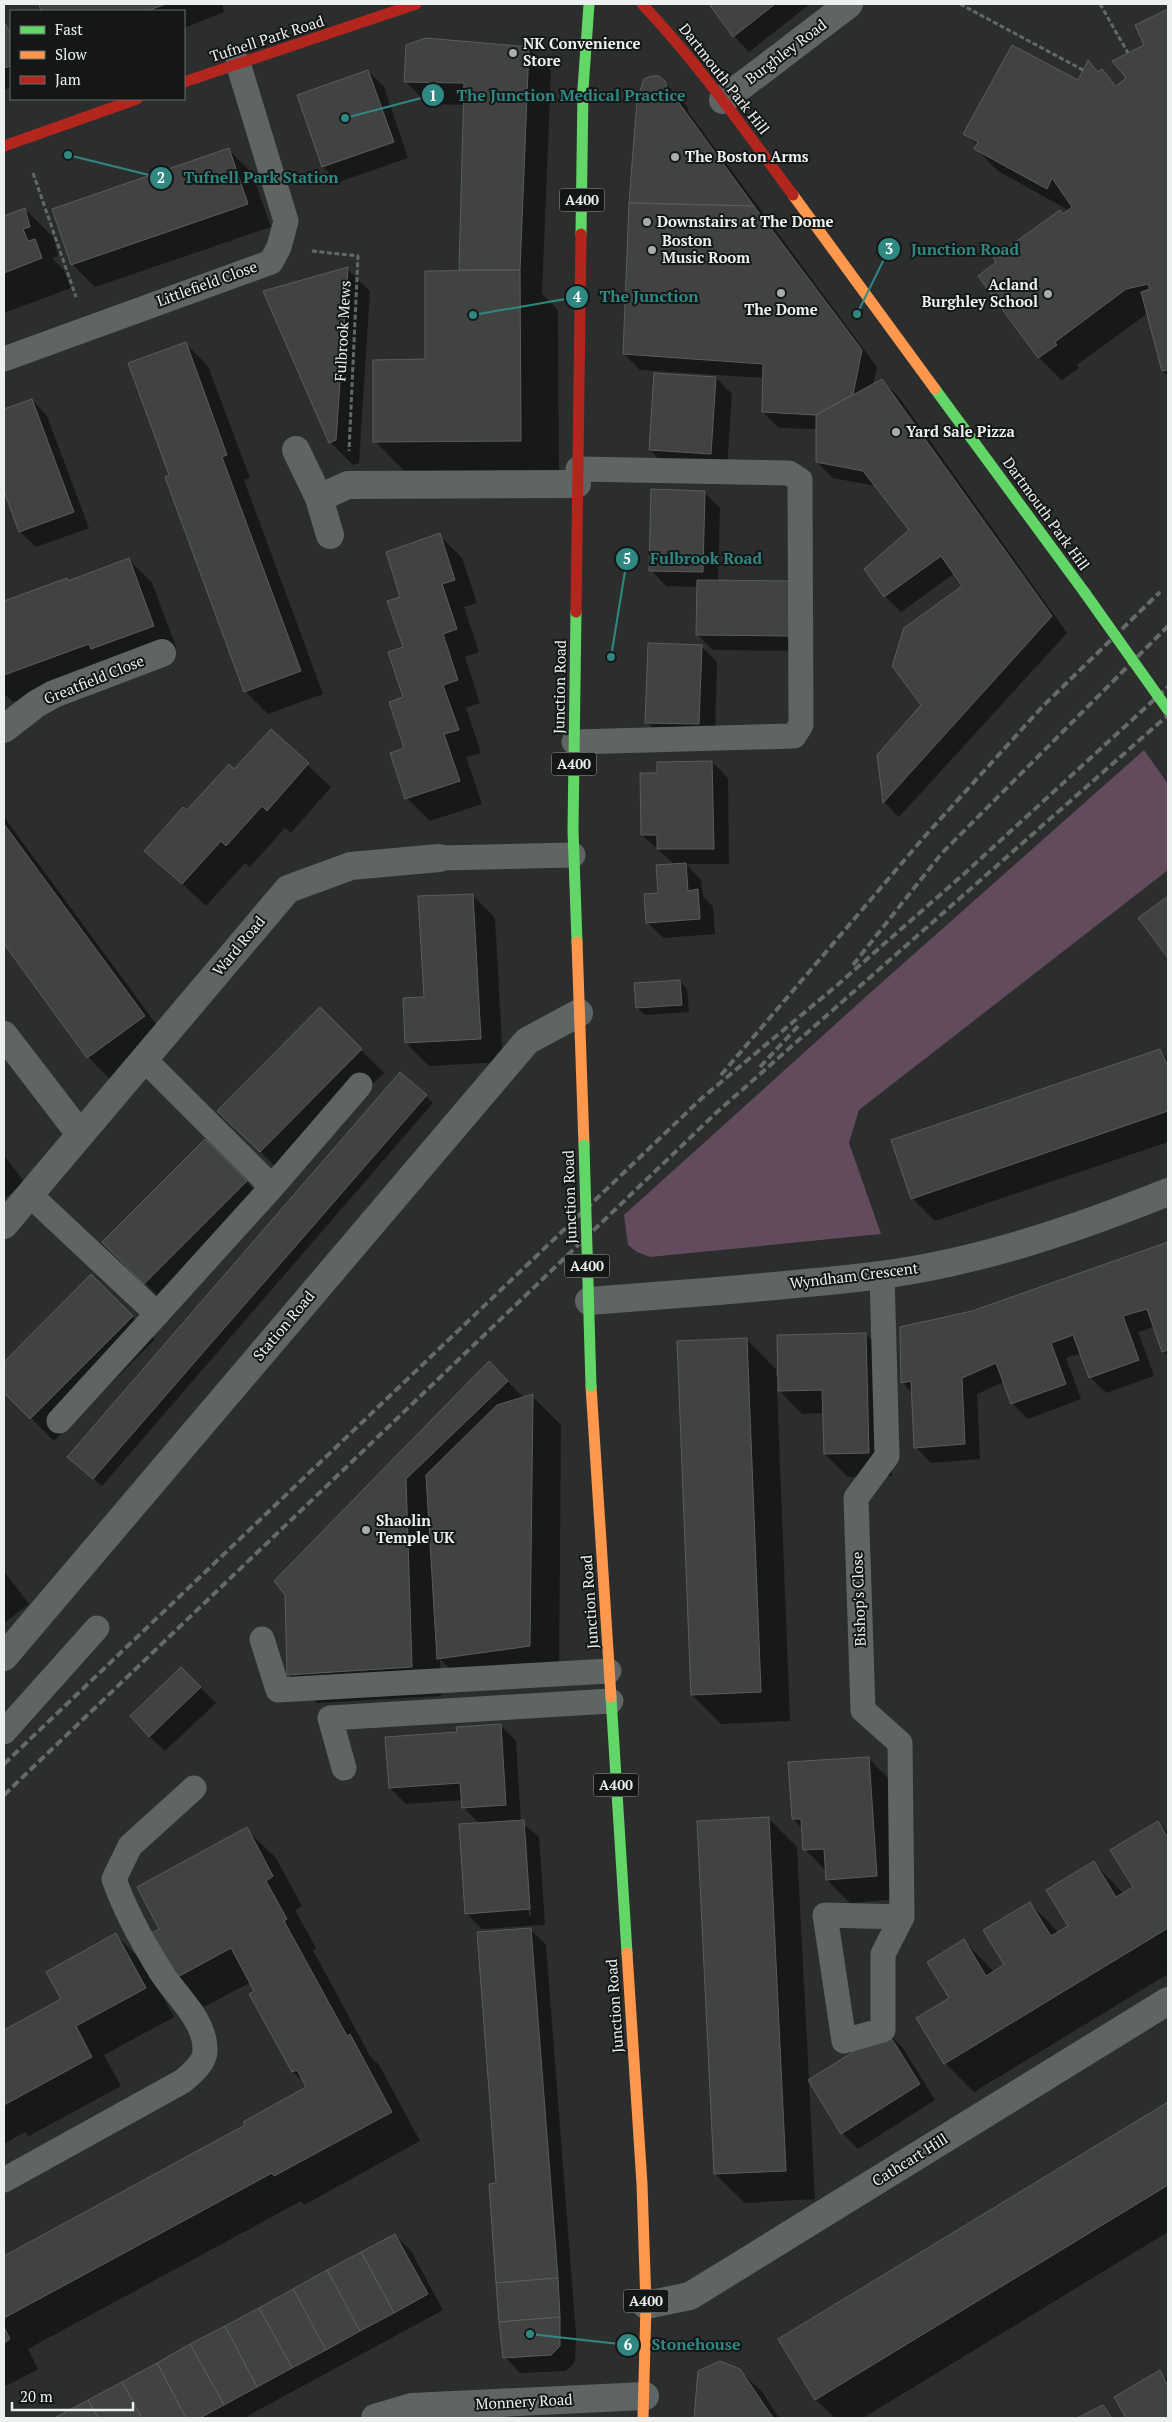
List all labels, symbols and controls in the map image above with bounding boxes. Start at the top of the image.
legend [10,10,185,100]
street label: Tufnell Park Road [207,10,326,66]
street label: Burghley Road [741,14,830,88]
text: Fast [55,19,83,39]
street label: Dartmouth Park Hill [675,19,774,138]
place label: NK Convenience Store [523,33,640,70]
text: Slow [55,44,88,64]
marker: NK Convenience Store [507,47,519,59]
text: Jam [55,69,81,89]
callout: The Junction Medical Practice [421,80,695,111]
text: The Junction Medical Practice [456,84,686,106]
text: 1 [429,85,437,105]
place label: The Boston Arms [685,146,809,166]
marker: The Boston Arms [669,151,681,163]
callout: Tufnell Park Station [148,162,348,193]
text: Tufnell Park Station [183,166,339,188]
text: 2 [157,167,165,187]
road number: A400 [560,188,604,212]
place label: Downstairs at The Dome [657,211,834,231]
marker: Downstairs at The Dome [641,216,653,228]
place label: Boston Music Room [662,230,750,267]
callout: Junction Road [876,233,1030,264]
text: 3 [885,238,893,258]
text: Junction Road [911,238,1020,260]
marker: Boston Music Room [646,244,658,256]
street label: Littlefield Close [154,256,260,310]
place label: Acland Burghley School [922,274,1038,311]
street label: Fulbrook Mews [329,280,355,382]
callout: The Junction [564,281,708,312]
text: The Junction [600,285,699,307]
text: 4 [573,286,582,306]
marker: The Dome [775,287,787,299]
marker: Acland Burghley School [1042,288,1054,300]
place label: The Dome [744,299,818,319]
place label: Yard Sale Pizza [906,421,1016,441]
marker: Yard Sale Pizza [890,426,902,438]
street label: Dartmouth Park Hill [999,453,1095,574]
callout: Fulbrook Road [615,543,772,574]
text: Fulbrook Road [650,547,763,569]
text: 5 [623,548,631,568]
street label: Junction Road [548,640,570,734]
street label: Greatfield Close [41,650,147,708]
road number: A400 [552,752,596,776]
street label: Ward Road [207,911,269,979]
street label: Junction Road [557,1150,581,1244]
road number: A400 [564,1254,610,1278]
street label: Wyndham Crescent [789,1257,920,1293]
street label: Station Road [248,1286,318,1365]
place label: Shaolin Temple UK [376,1510,455,1547]
marker: Shaolin Temple UK [360,1524,372,1536]
street label: Bishop's Close [846,1551,870,1647]
street label: Junction Road [576,1554,602,1650]
road number: A400 [594,1774,638,1796]
street label: Junction Road [601,1958,627,2054]
street label: Cathcart Hill [868,2128,951,2190]
road number: A400 [624,2290,668,2312]
callout: Stonehouse [616,2329,750,2360]
text: Stonehouse [651,2333,741,2355]
text: 6 [624,2334,633,2354]
scale bar [12,2380,134,2412]
text: 20 m [20,2386,53,2406]
street label: Monnery Road [475,2388,573,2414]

